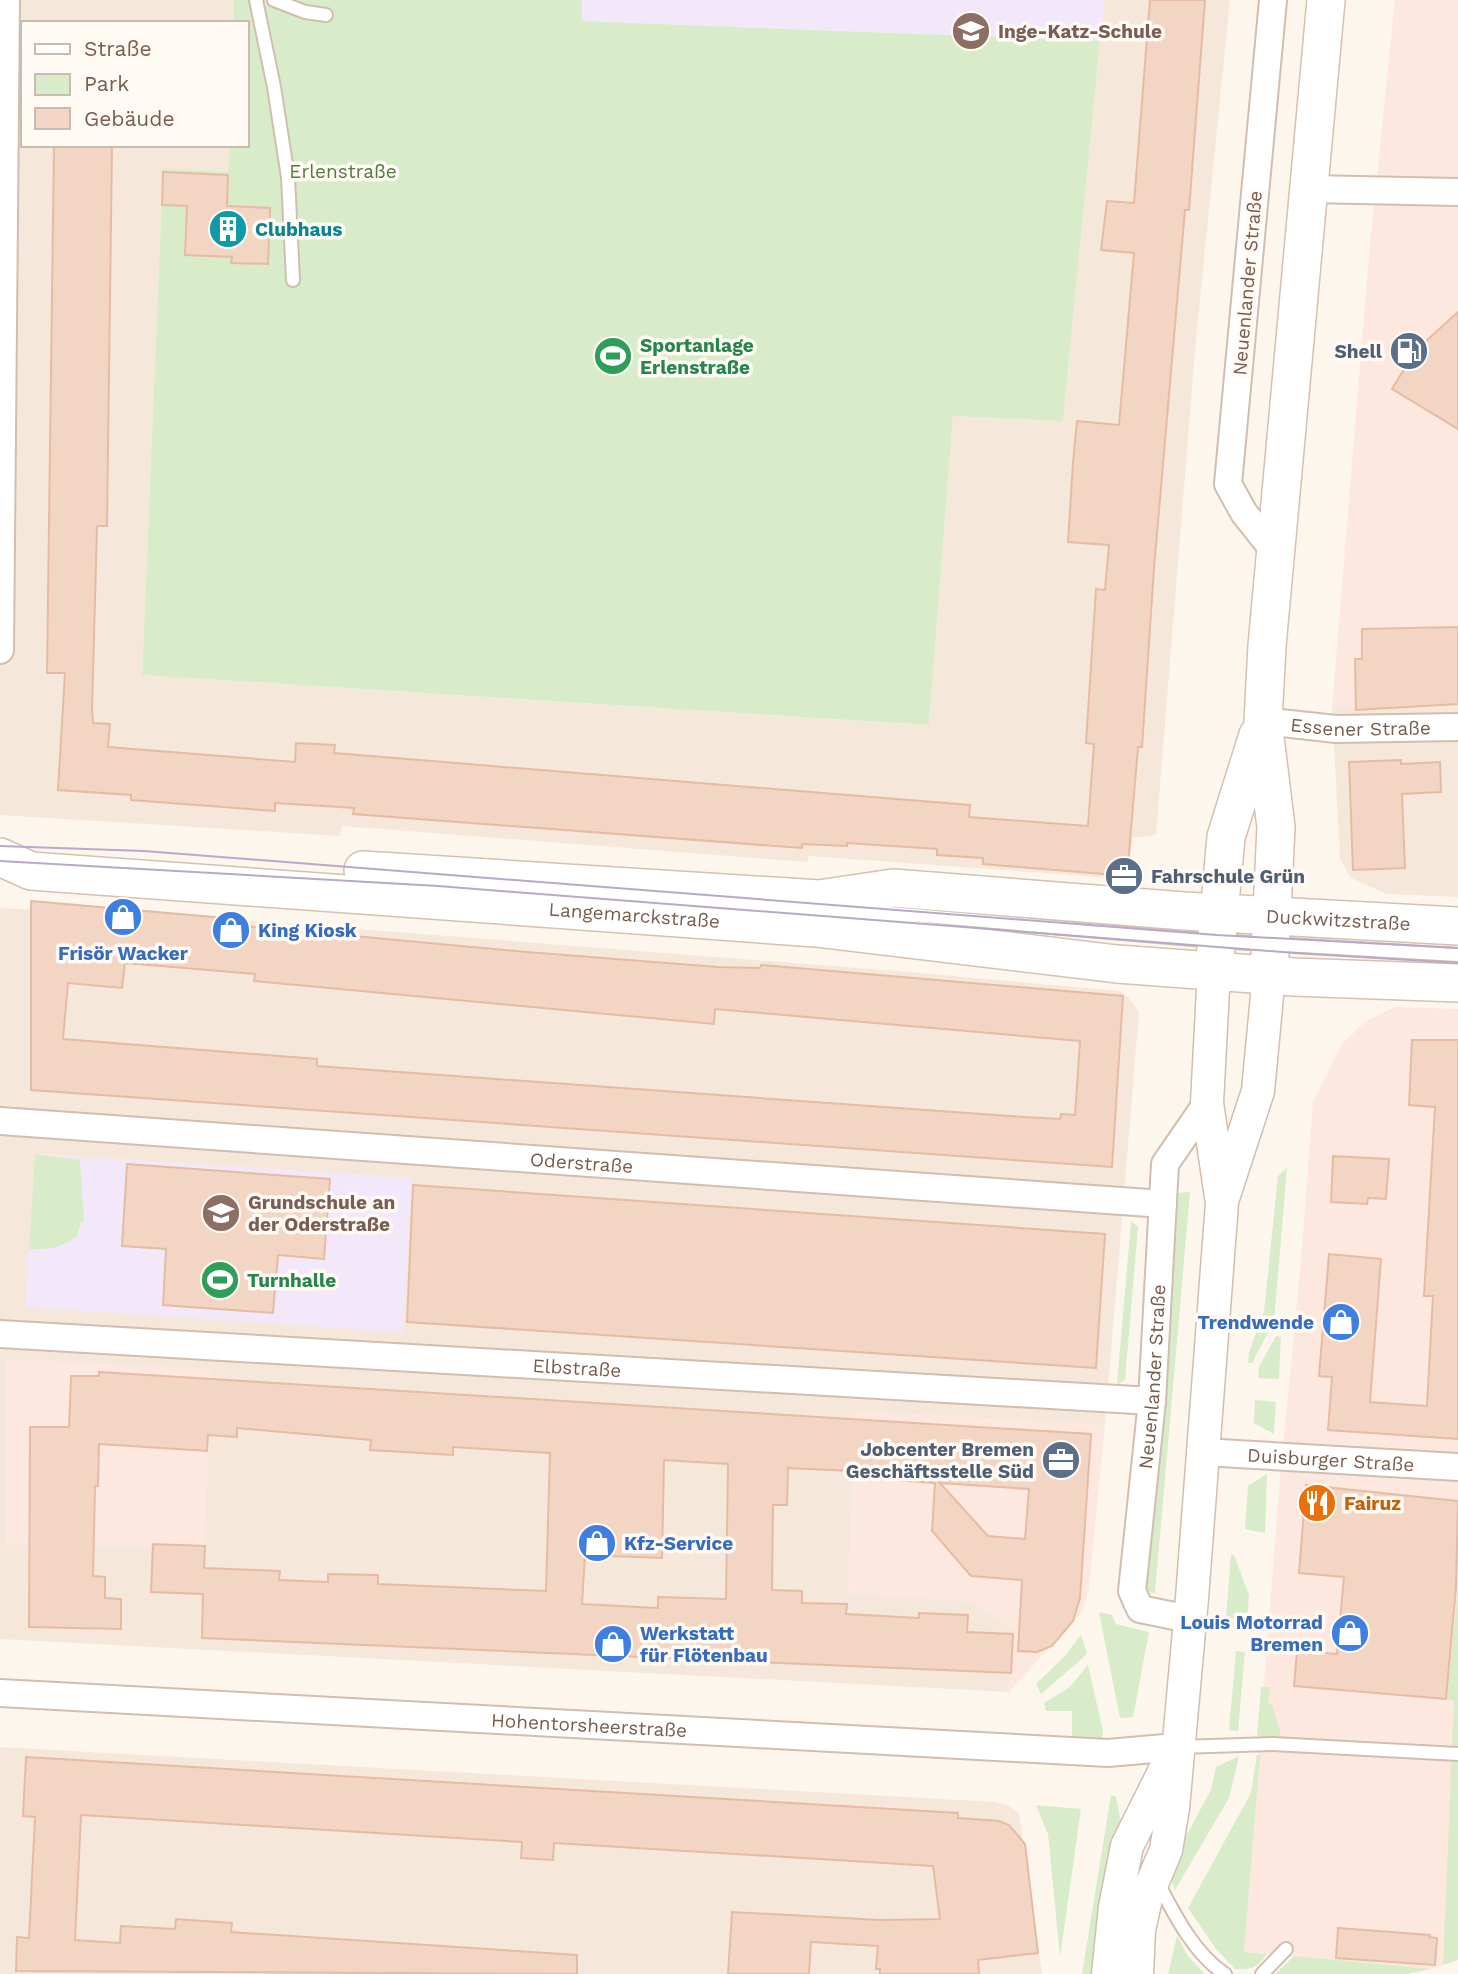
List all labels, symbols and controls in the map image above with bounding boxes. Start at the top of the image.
school or university icon: Inge-Katz-Schule [950,10,992,52]
place label: Inge-Katz-Schule [998,20,1162,43]
legend [21,21,248,147]
text: Straße [84,36,152,61]
text: Park [84,71,129,96]
text: Gebäude [84,106,175,131]
park label: Erlenstraße [289,160,397,183]
street label: Neuenlander Straße [1228,190,1267,376]
building icon: Clubhaus [207,208,249,250]
place label: Clubhaus [255,218,343,241]
fuel station icon: Shell [1388,330,1430,372]
place label: Sportanlage Erlenstraße [640,334,754,379]
sports icon: Sportanlage Erlenstraße [592,335,634,377]
place label: Shell [1335,340,1383,363]
street label: Essener Straße [1289,713,1431,741]
office icon: Fahrschule Grün [1103,855,1145,897]
place label: Fahrschule Grün [1151,865,1305,888]
shop icon: Frisör Wacker [102,896,144,938]
street label: Langemarckstraße [548,898,721,933]
street label: Duckwitzstraße [1265,904,1411,935]
shop icon: King Kiosk [210,909,252,951]
place label: King Kiosk [258,919,357,942]
place label: Frisör Wacker [58,942,189,965]
street label: Oderstraße [529,1148,634,1178]
place label: Grundschule an der Oderstraße [248,1191,395,1236]
school or university icon: Grundschule an der Oderstraße [200,1192,242,1234]
sports icon: Turnhalle [199,1259,241,1301]
place label: Turnhalle [247,1269,336,1292]
street label: Neuenlander Straße [1134,1284,1170,1470]
shop icon: Trendwende [1320,1301,1362,1343]
place label: Trendwende [1198,1311,1314,1334]
street label: Elbstraße [532,1354,622,1382]
place label: Jobcenter Bremen Geschäftsstelle Süd [846,1438,1034,1483]
office icon: Jobcenter Bremen Geschäftsstelle Süd [1040,1439,1082,1481]
street label: Duisburger Straße [1246,1444,1415,1476]
restaurant icon: Fairuz [1296,1482,1338,1524]
place label: Fairuz [1344,1492,1401,1515]
shop icon: Kfz-Service [576,1522,618,1564]
place label: Kfz-Service [624,1532,733,1555]
place label: Louis Motorrad Bremen [1180,1611,1323,1656]
shop icon: Louis Motorrad Bremen [1329,1612,1371,1654]
place label: Werkstatt für Flötenbau [640,1622,768,1667]
shop icon: Werkstatt für Flötenbau [592,1623,634,1665]
street label: Hohentorsheerstraße [490,1709,688,1742]

